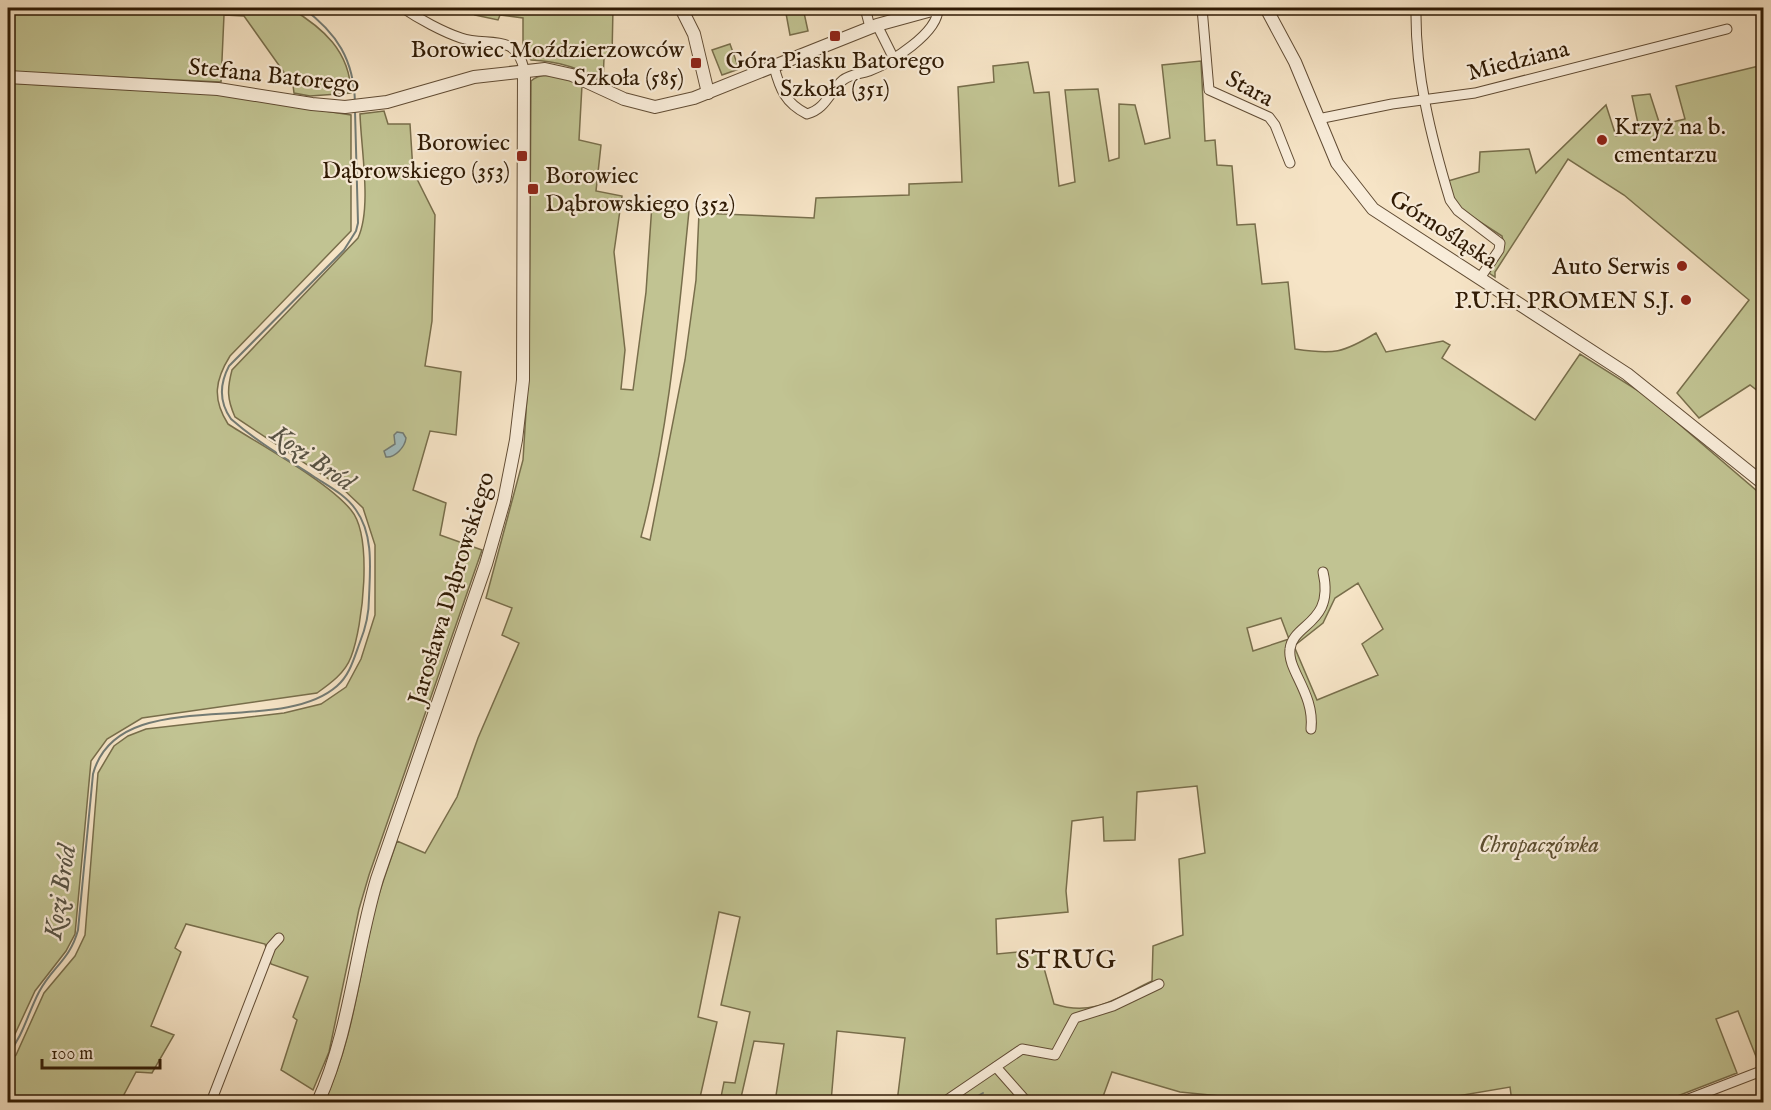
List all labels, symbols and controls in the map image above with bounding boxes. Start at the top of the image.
marker: Góra Piasku Batorego Szkoła (351) [828,29,842,43]
street label: Miedziana [1464,34,1573,89]
place label: Borowiec Moździerzowców Szkoła (585) [411,35,685,94]
place label: Góra Piasku Batorego Szkoła (351) [726,46,945,105]
street label: Stefana Batorego [187,52,361,101]
marker: Borowiec Moździerzowców Szkoła (585) [689,56,703,70]
street label: Stara [1220,64,1279,115]
place label: Krzyż na b. cmentarzu [1614,112,1726,171]
place label: Borowiec Dąbrowskiego (353) [322,128,510,187]
marker: Krzyż na b. cmentarzu [1595,133,1609,147]
marker: Borowiec Dąbrowskiego (353) [515,149,529,163]
place label: Borowiec Dąbrowskiego (352) [545,161,735,220]
marker: Borowiec Dąbrowskiego (352) [526,182,540,196]
street label: Górnośląska [1383,184,1504,277]
place label: Auto Serwis [1551,252,1670,283]
marker: Auto Serwis [1675,259,1689,273]
place label: P.U.H. PROMEN S.J. [1454,286,1674,317]
marker: P.U.H. PROMEN S.J. [1679,293,1693,307]
water label: Kozi Bród [263,417,362,500]
street label: Jarosława Dąbrowskiego [401,468,503,711]
park label: Chropaczówka [1479,830,1599,861]
water label: Kozi Bród [37,841,85,943]
district label: STRUG [1017,944,1117,977]
scale bar [42,1032,160,1070]
text: 100 m [51,1043,93,1066]

